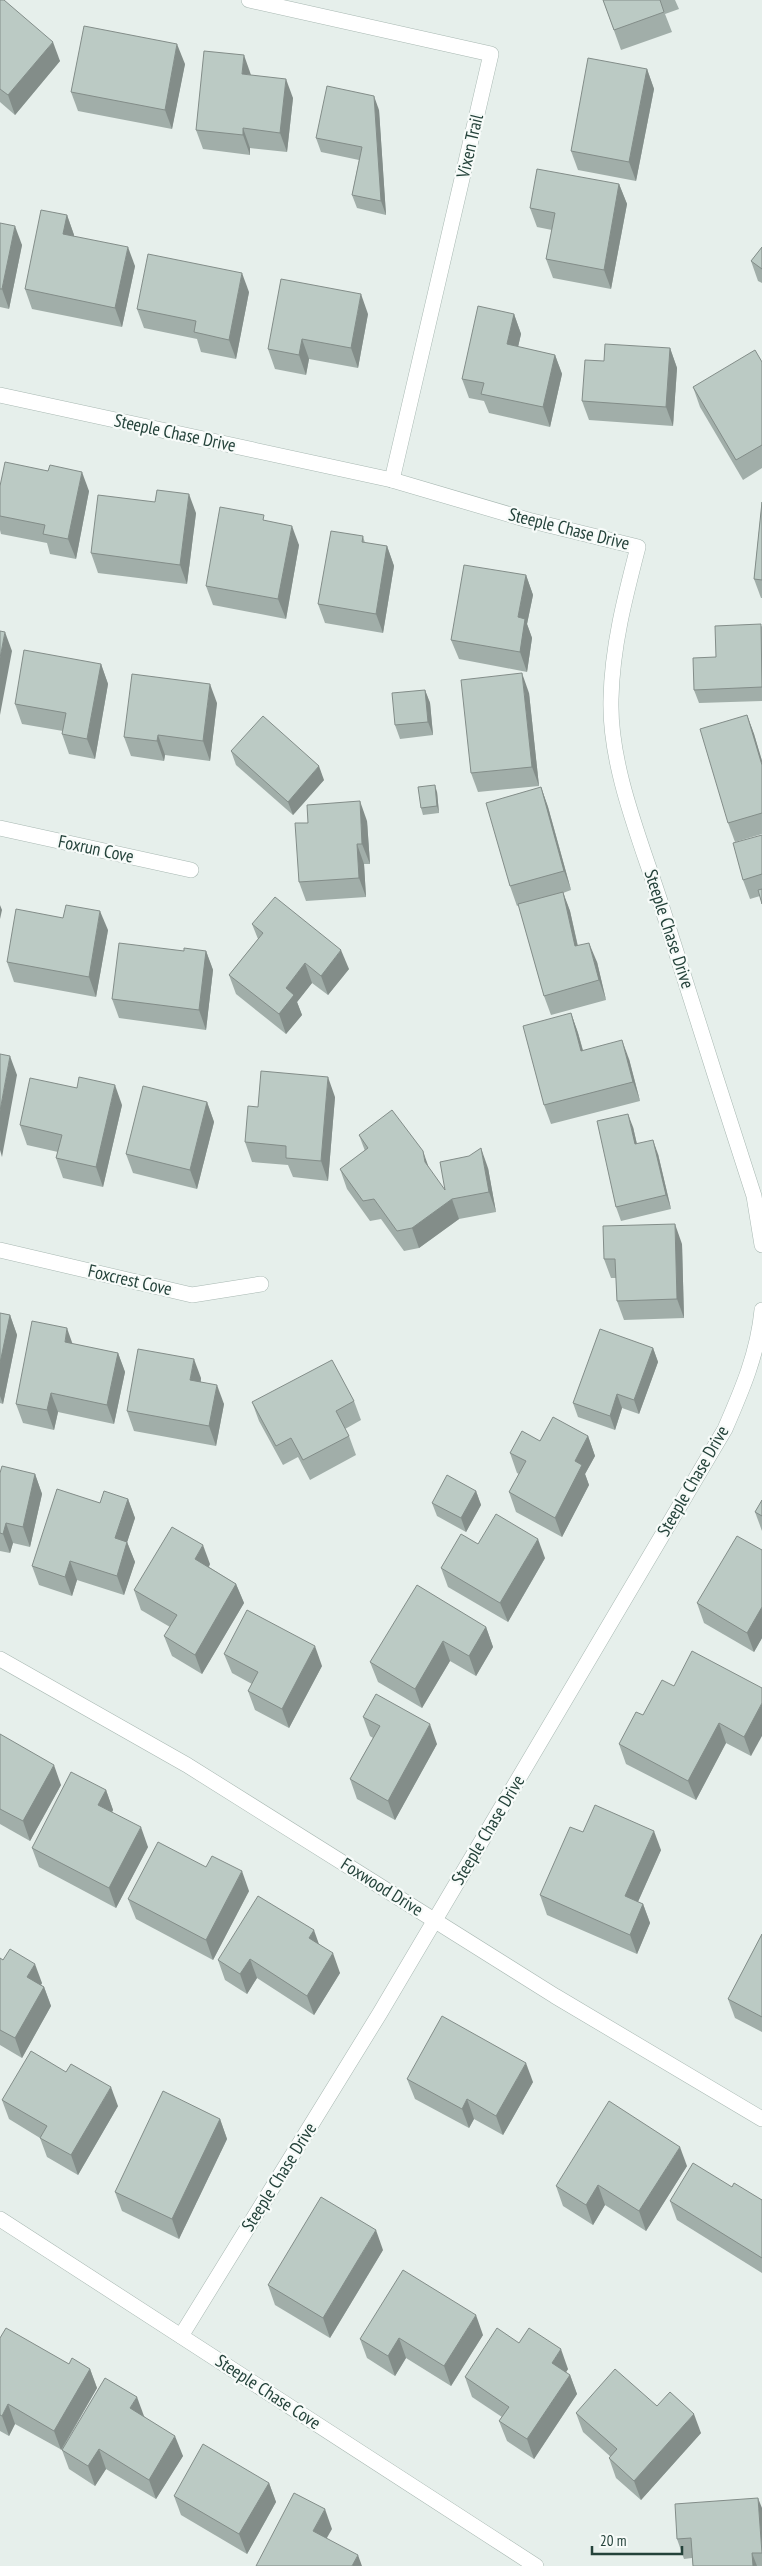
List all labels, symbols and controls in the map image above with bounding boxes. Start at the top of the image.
street label: Vixen Trail [451,111,488,181]
street label: Steeple Chase Drive [112,408,238,457]
street label: Steeple Chase Drive [506,502,632,555]
street label: Foxrun Cove [56,829,136,868]
street label: Steeple Chase Drive [639,866,700,991]
street label: Foxcrest Cove [86,1259,174,1300]
street label: Steeple Chase Drive [652,1421,734,1540]
street label: Steeple Chase Drive [446,1771,529,1889]
street label: Foxwood Drive [337,1852,428,1921]
street label: Steeple Chase Drive [236,2118,321,2235]
street label: Steeple Chase Cove [211,2349,325,2434]
scale bar [592,2524,682,2556]
text: 20 m [600,2531,626,2550]

